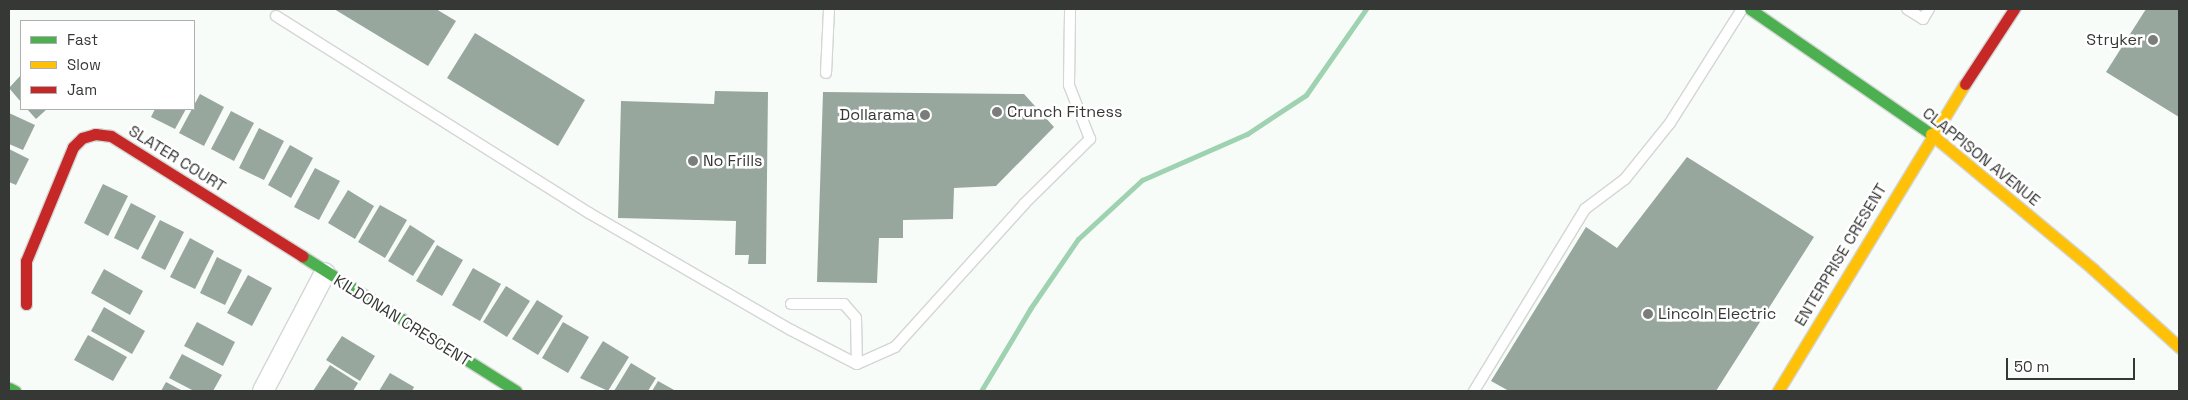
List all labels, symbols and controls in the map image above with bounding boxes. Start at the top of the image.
legend [20,20,195,110]
text: Fast [67,30,98,49]
place label: Stryker [2086,30,2143,50]
marker: Stryker [2147,34,2159,46]
text: Slow [67,55,101,74]
text: Jam [67,80,97,99]
place label: Crunch Fitness [1007,102,1122,122]
street label: CLAPPISON AVENUE [1918,104,2044,210]
place label: Dollarama [840,105,915,125]
marker: Crunch Fitness [991,106,1003,118]
marker: Dollarama [919,109,931,121]
street label: SLATER COURT [125,121,229,197]
place label: No Frills [703,151,762,171]
marker: No Frills [687,155,699,167]
street label: ENTERPRISE CRESENT [1791,180,1891,330]
street label: KILDONAN CRESCENT [330,271,474,371]
place label: Lincoln Electric [1658,304,1776,324]
marker: Lincoln Electric [1642,308,1654,320]
scale bar [2008,348,2137,380]
text: 50 m [2014,357,2049,376]

